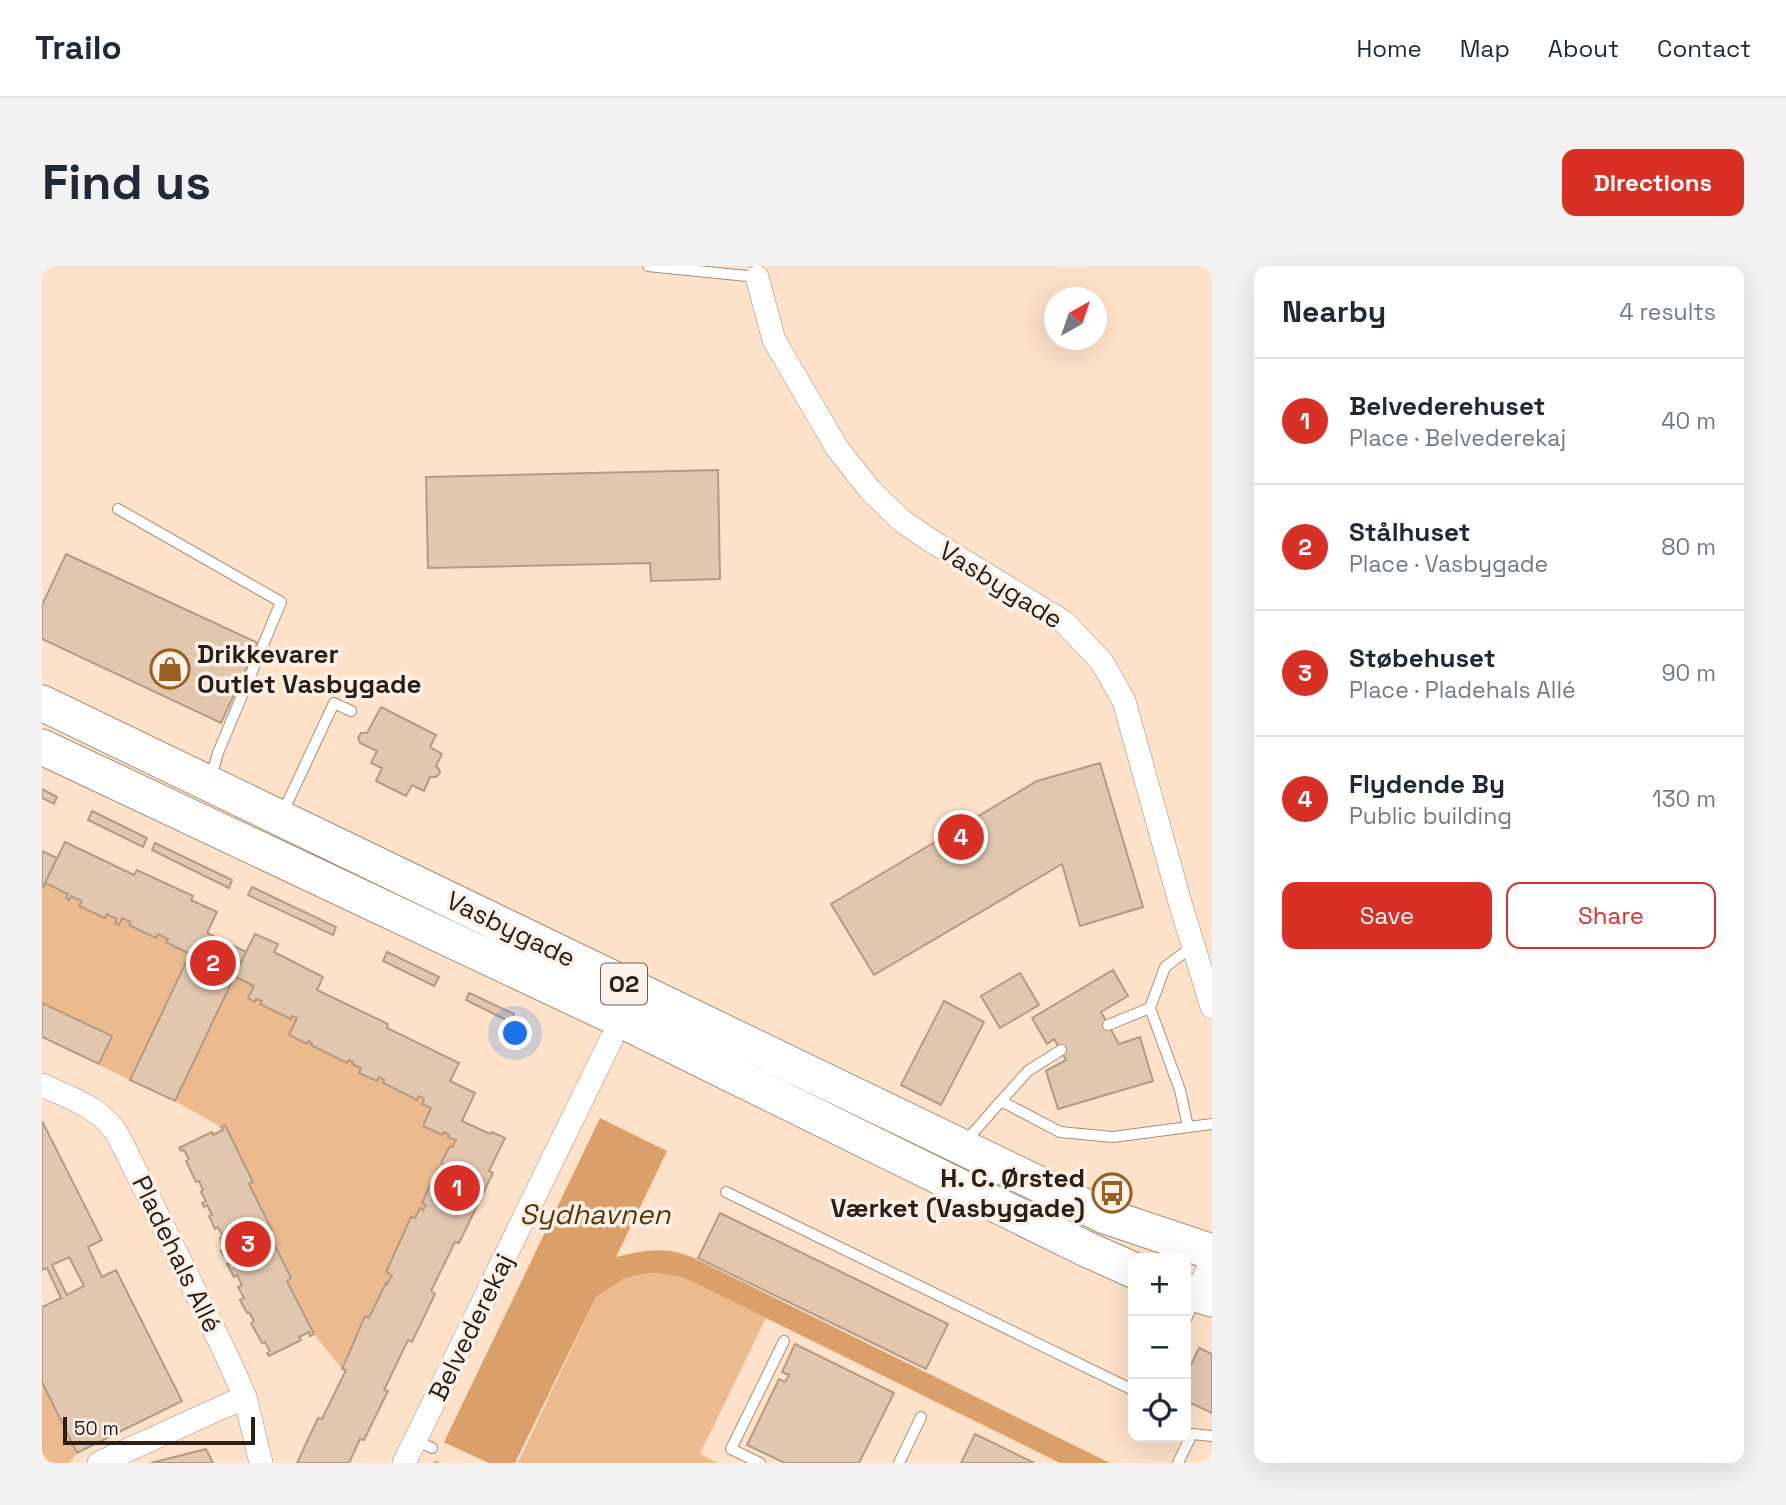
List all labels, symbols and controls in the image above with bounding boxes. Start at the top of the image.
text: Trailo [35,27,122,69]
text: Home [1356,33,1422,64]
text: Map [1460,33,1510,64]
text: About [1548,33,1619,64]
text: Contact [1657,33,1751,64]
button: Directions [1562,149,1744,216]
text: Find us [42,151,211,213]
north arrow [1044,287,1107,350]
text: Nearby [1282,292,1386,331]
text: 4 results [1619,297,1716,327]
text: Belvederehuset [1349,389,1545,423]
text: 1 [1300,406,1310,436]
text: 40 m [1661,406,1716,436]
text: Place · Belvederekaj [1349,423,1566,453]
text: Stålhuset [1349,515,1470,549]
text: 2 [1298,532,1312,562]
text: 80 m [1661,532,1716,562]
street label: Vasbygade [933,534,1069,636]
text: Place · Vasbygade [1349,549,1548,579]
place label: Drikkevarer Outlet Vasbygade [197,637,421,701]
text: Støbehuset [1349,641,1496,675]
shop icon: Drikkevarer Outlet Vasbygade [149,648,191,690]
text: 3 [1298,658,1312,688]
text: 90 m [1661,658,1716,688]
text: Place · Pladehals Allé [1349,675,1576,705]
text: Flydende By [1349,767,1505,801]
text: 4 [1298,784,1312,814]
text: 130 m [1652,784,1716,814]
text: Public building [1349,801,1512,831]
pin: 4 [938,811,984,863]
button: Save [1282,882,1492,949]
button: Share [1506,882,1716,949]
street label: Vasbygade [441,883,581,975]
pin: 2 [190,937,236,989]
road number: O2 [601,964,647,1004]
your location [498,1016,532,1050]
place label: H. C. Ørsted Værket (Vasbygade) [830,1161,1085,1225]
pin: 1 [434,1162,480,1214]
street label: Pladehals Allé [124,1170,230,1338]
bus stop icon: H. C. Ørsted Værket (Vasbygade) [1091,1172,1133,1214]
water label: Sydhavnen [520,1196,671,1232]
pin: 3 [225,1218,271,1270]
street label: Belvederekaj [421,1248,521,1406]
map controls [1128,1253,1191,1442]
button: + [1128,1253,1191,1316]
button: − [1128,1316,1191,1379]
button: locate [1128,1379,1191,1442]
scale bar [63,1414,256,1446]
text: 50 m [74,1416,119,1441]

